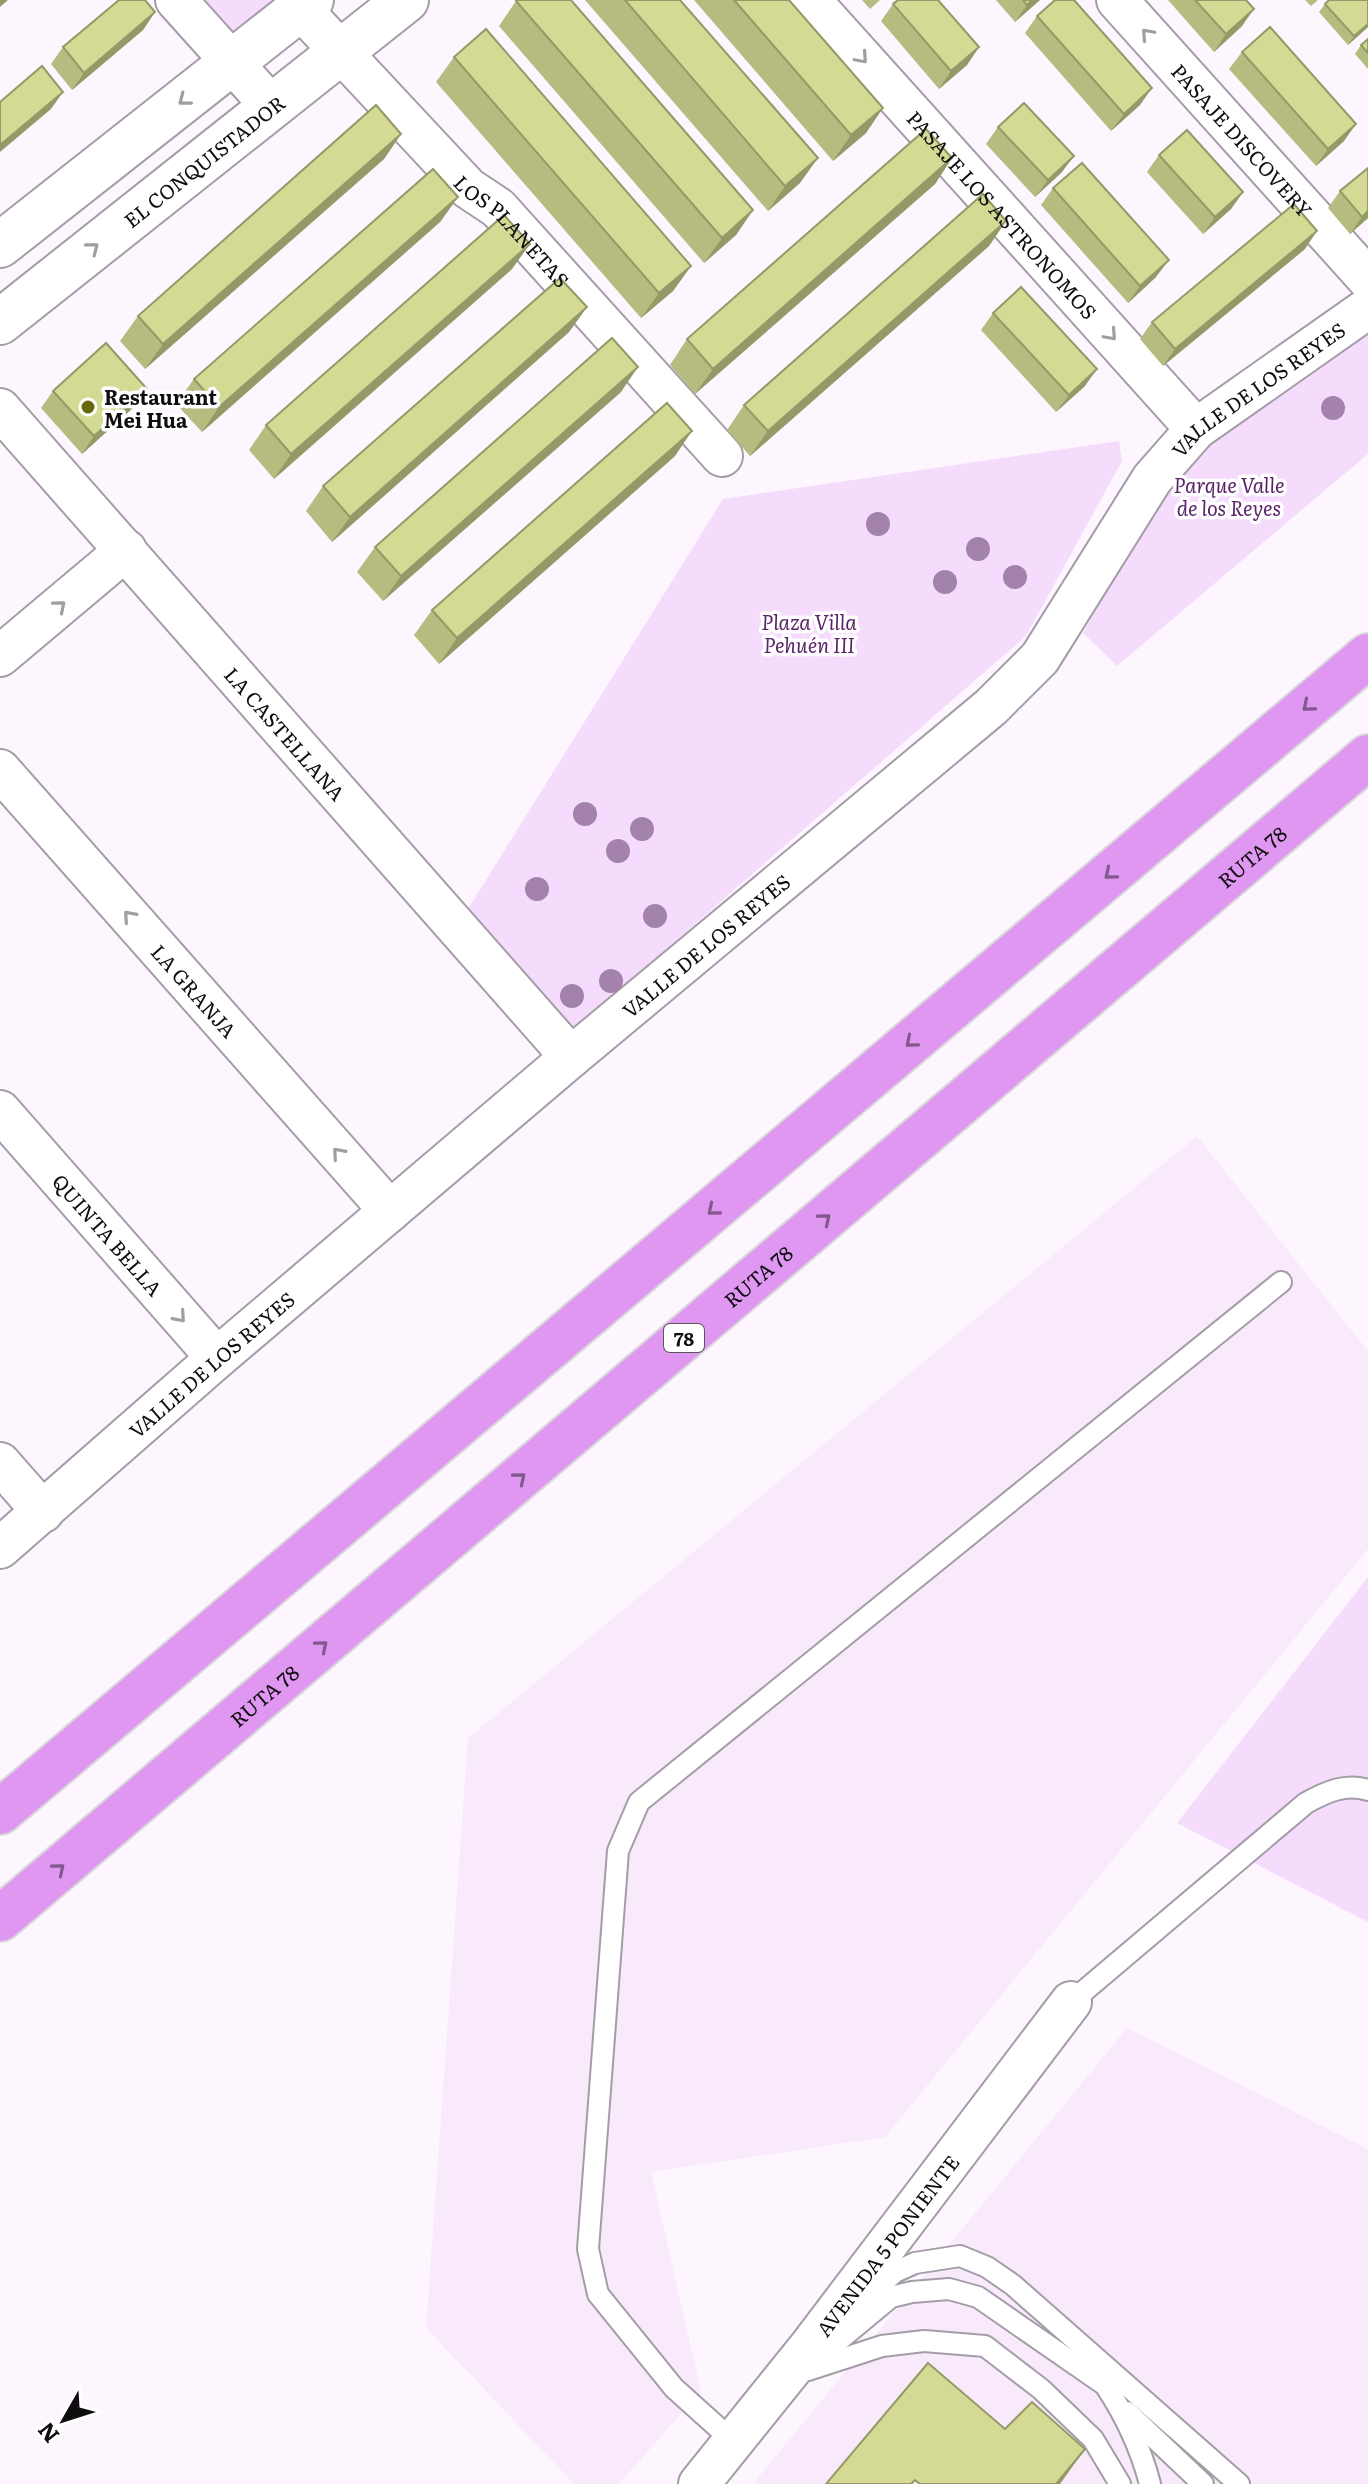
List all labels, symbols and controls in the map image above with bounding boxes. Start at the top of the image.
one-way arrow [1143,28,1157,43]
one-way arrow [852,49,867,63]
street label: PASAJE DISCOVERY [1165,56,1320,223]
street label: EL CONQUISTADOR [117,87,291,234]
one-way arrow [178,91,193,105]
street label: PASAJE LOS ASTRONOMOS [901,103,1105,325]
street label: LOS PLANETAS [448,168,577,293]
one-way arrow [84,244,99,258]
street label: VALLE DE LOS REYES [1163,314,1351,463]
one-way arrow [1101,325,1115,340]
place label: Restaurant Mei Hua [104,381,217,434]
marker: Restaurant Mei Hua [79,398,97,416]
park label: Parque Valle de los Reyes [1174,469,1284,522]
one-way arrow [51,601,65,616]
park label: Plaza Villa Pehuén III [761,606,857,659]
street label: LA CASTELLANA [218,660,353,807]
one-way arrow [1303,696,1318,711]
street label: RUTA 78 [1210,818,1292,894]
one-way arrow [1105,864,1119,879]
street label: VALLE DE LOS REYES [615,866,796,1024]
one-way arrow [124,911,139,926]
street label: LA GRANJA [145,937,245,1044]
one-way arrow [906,1032,921,1047]
one-way arrow [333,1147,348,1162]
street label: QUINTA BELLA [46,1166,171,1302]
one-way arrow [708,1200,722,1214]
one-way arrow [815,1214,830,1229]
street label: RUTA 78 [717,1237,799,1314]
street label: VALLE DE LOS REYES [121,1284,301,1444]
one-way arrow [171,1307,185,1322]
road number: 78 [664,1324,704,1352]
one-way arrow [511,1473,525,1488]
one-way arrow [312,1641,327,1656]
street label: RUTA 78 [223,1657,305,1733]
one-way arrow [50,1864,65,1879]
street label: AVENIDA 5 PONIENTE [808,2148,966,2342]
north arrow [24,2380,104,2460]
text: N [29,2416,66,2451]

